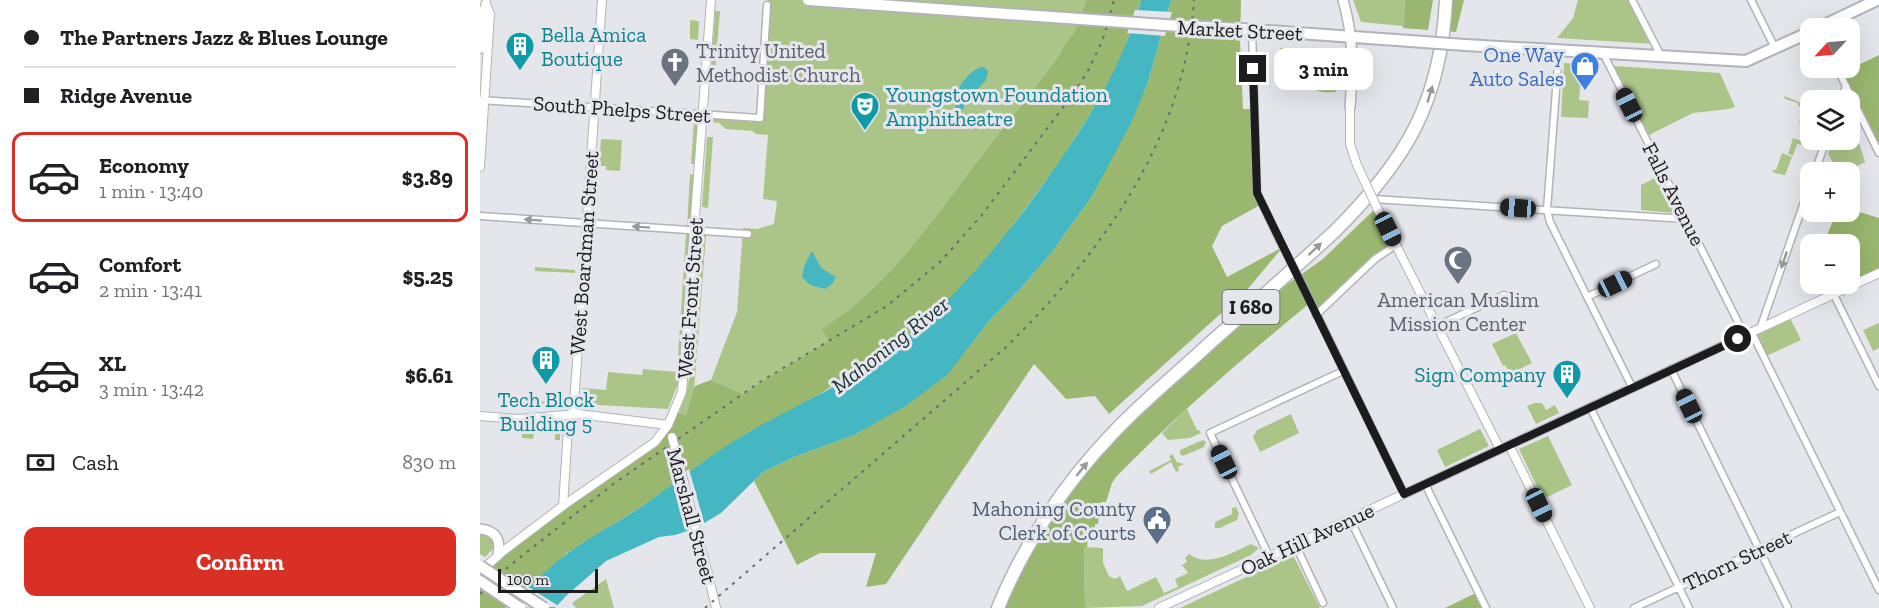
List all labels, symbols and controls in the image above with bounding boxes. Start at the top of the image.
street label: Market Street [1177,14,1304,46]
north arrow [1800,18,1860,78]
map controls [1800,18,1860,294]
place label: Bella Amica Boutique [541,22,646,71]
text: The Partners Jazz & Blues Lounge [60,24,388,51]
building icon: Bella Amica Boutique [504,30,536,72]
place label: Trinity United Methodist Church [696,38,861,87]
place label: One Way Auto Sales [1470,42,1564,91]
church icon: Trinity United Methodist Church [659,46,691,88]
callout: 3 min [1274,48,1373,90]
shop icon: One Way Auto Sales [1569,50,1601,92]
route end [1239,55,1266,82]
text: 3 min [1299,57,1348,81]
text: Ridge Avenue [60,82,192,109]
place label: Youngstown Foundation Amphitheatre [885,82,1108,131]
one-way arrow [1426,85,1435,103]
car [1613,85,1645,125]
street label: South Phelps Street [532,90,712,128]
theatre icon: Youngstown Foundation Amphitheatre [849,90,881,132]
button: layers [1800,90,1860,150]
street label: Falls Avenue [1637,138,1711,250]
icon: car [27,150,81,204]
street label: West Boardman Street [564,150,604,356]
text: Economy [99,152,189,179]
button: + [1800,162,1860,222]
text: $3.89 [402,164,453,191]
text: 1 min · 13:40 [99,179,203,203]
car [1499,198,1537,218]
car [1372,209,1404,249]
one-way arrow [524,215,543,225]
street label: West Front Street [672,216,708,379]
one-way arrow [631,223,650,232]
button: − [1800,234,1860,294]
one-way arrow [1308,242,1323,256]
mosque icon: American Muslim Mission Center [1442,244,1474,286]
icon: car [27,249,81,303]
text: Comfort [99,251,181,278]
one-way arrow [1779,251,1789,269]
text: $5.25 [402,263,453,290]
car [1595,268,1635,300]
text: 2 min · 13:41 [99,278,202,302]
place label: American Muslim Mission Center [1377,287,1539,336]
water label: Mahoning River [826,290,955,399]
road number: I 680 [1222,290,1280,324]
route start [1724,325,1751,352]
building icon: Tech Block Building 5 [530,344,562,386]
icon: car [27,348,81,402]
text: XL [99,350,126,377]
building icon: Sign Company [1551,358,1583,400]
text: $6.61 [405,362,453,389]
place label: Sign Company [1414,362,1546,387]
text: 3 min · 13:42 [99,377,204,401]
car [1673,386,1705,426]
place label: Tech Block Building 5 [497,387,595,436]
car [1208,442,1240,482]
street label: Marshall Street [662,445,722,587]
icon: cash [24,446,57,479]
text: Cash [72,449,119,476]
text: 830 m [402,450,456,474]
one-way arrow [1075,461,1088,476]
car [1523,485,1555,525]
place label: Mahoning County Clerk of Courts [972,496,1136,545]
street label: Oak Hill Avenue [1236,497,1378,581]
public building icon: Mahoning County Clerk of Courts [1141,504,1173,546]
street label: Thorn Street [1679,524,1795,596]
button: Confirm [24,527,456,596]
scale bar [498,566,598,594]
text: 100 m [507,570,549,589]

